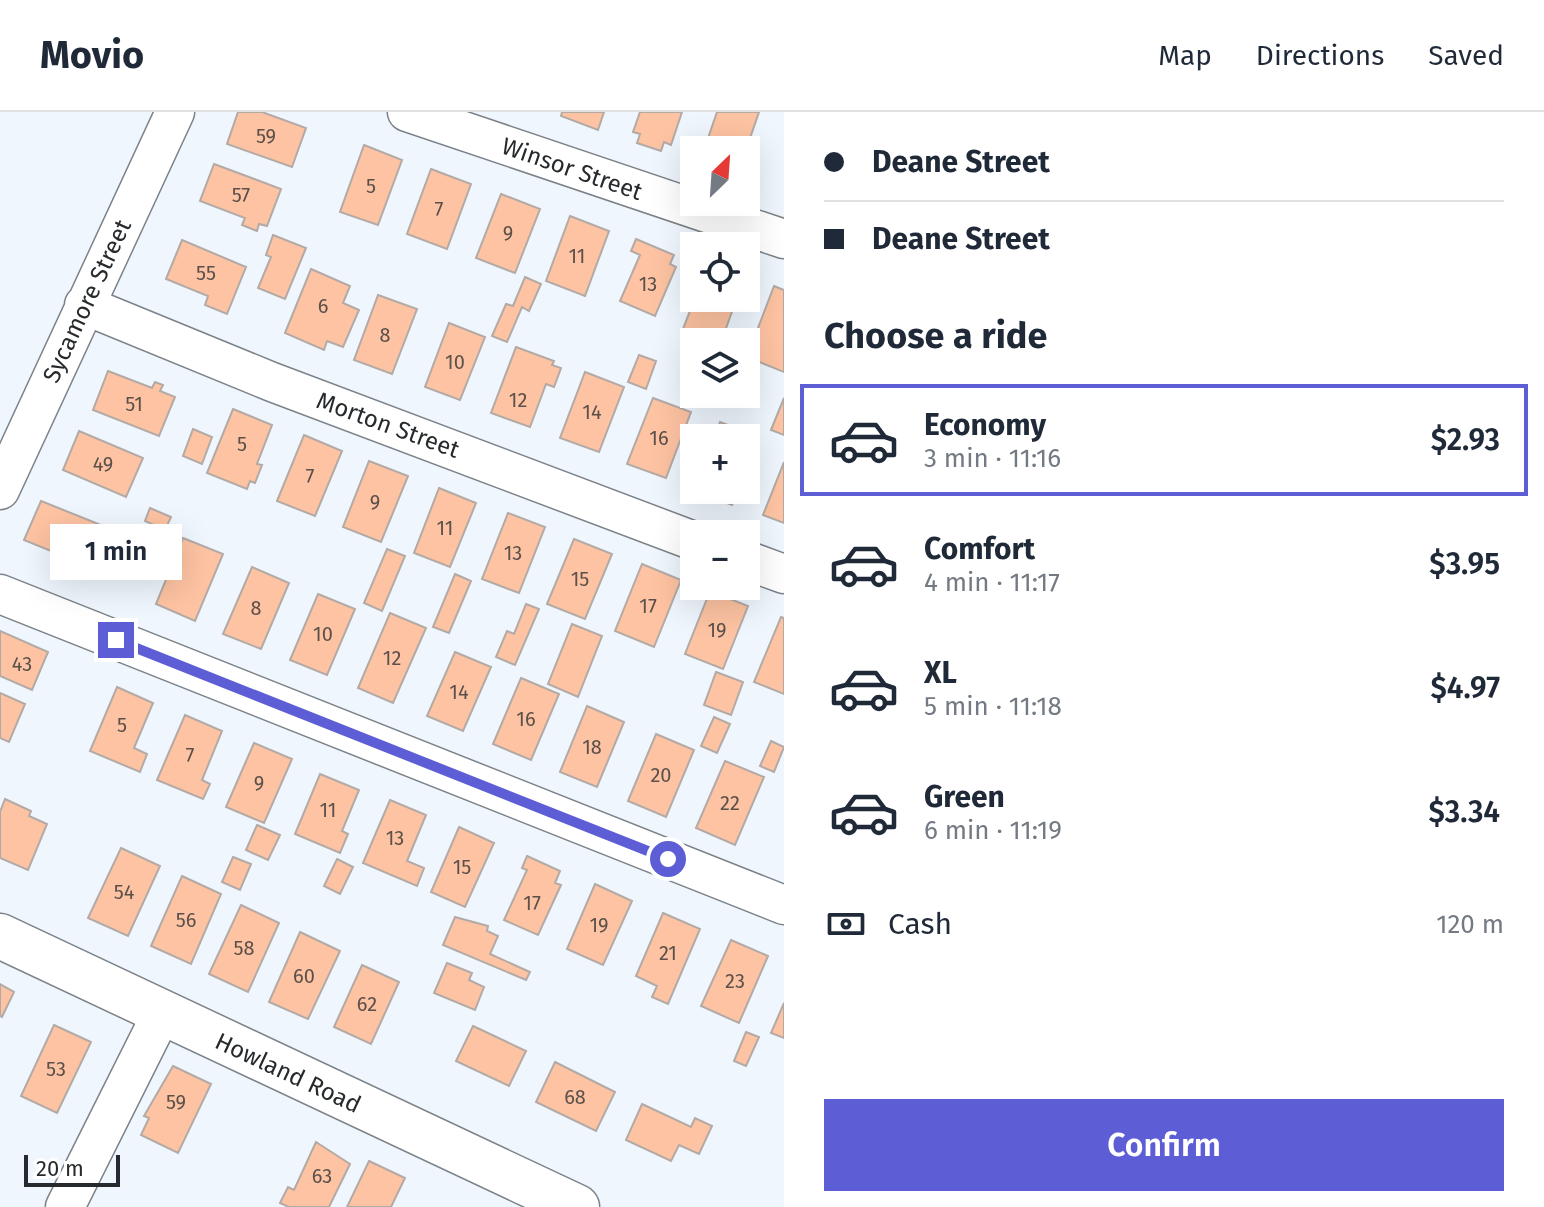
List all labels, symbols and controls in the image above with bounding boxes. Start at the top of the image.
text: Movio [40,32,144,78]
text: Map [1158,39,1212,72]
text: Directions [1256,39,1384,72]
text: Saved [1428,39,1504,72]
house number: 59 [256,124,276,148]
street label: Winsor Street [498,132,646,206]
north arrow [680,136,760,216]
map controls [680,136,760,600]
text: Deane Street [872,144,1050,180]
house number: 5 [366,174,376,198]
house number: 57 [232,183,250,207]
house number: 7 [435,197,444,221]
street label: Sycamore Street [37,215,137,387]
house number: 9 [503,221,513,245]
text: Deane Street [872,221,1050,257]
button: locate [680,232,760,312]
house number: 11 [568,244,586,268]
house number: 55 [196,261,216,285]
house number: 13 [639,272,657,296]
house number: 6 [318,294,328,318]
text: Choose a ride [824,314,1047,358]
house number: 8 [379,323,391,347]
button: layers [680,328,760,408]
house number: 10 [445,350,465,374]
street label: Morton Street [313,386,463,464]
house number: 12 [509,388,527,412]
house number: 51 [125,392,143,416]
house number: 14 [582,400,602,424]
icon: car [828,404,900,476]
text: Economy [924,407,1046,443]
text: $2.93 [1431,422,1500,458]
button: + [680,424,760,504]
house number: 16 [649,426,669,450]
house number: 5 [237,432,247,456]
text: 3 min · 11:16 [924,443,1061,474]
house number: 49 [93,452,113,476]
house number: 7 [306,464,315,488]
house number: 9 [370,490,380,514]
house number: 11 [436,516,454,540]
button: − [680,520,760,600]
callout: 1 min [50,524,182,580]
icon: car [828,528,900,600]
text: Comfort [924,531,1035,567]
text: 1 min [85,536,147,567]
house number: 13 [504,541,522,565]
text: $3.95 [1429,546,1500,582]
house number: 15 [571,567,589,591]
text: 4 min · 11:17 [924,567,1060,598]
house number: 17 [639,594,657,618]
house number: 8 [250,596,262,620]
house number: 19 [707,618,727,642]
route end [98,622,134,658]
house number: 10 [313,622,333,646]
house number: 12 [383,646,401,670]
house number: 43 [12,652,32,676]
icon: car [828,652,900,724]
text: XL [924,655,957,691]
text: $4.97 [1430,670,1500,706]
house number: 14 [449,680,469,704]
text: 5 min · 11:18 [924,691,1062,722]
house number: 16 [516,707,536,731]
house number: 5 [117,713,127,737]
house number: 18 [582,735,602,759]
house number: 7 [186,743,195,767]
house number: 20 [650,763,672,787]
house number: 9 [254,771,264,795]
icon: car [828,776,900,848]
text: Green [924,779,1005,815]
house number: 22 [720,791,740,815]
text: $3.34 [1429,794,1500,830]
house number: 11 [319,798,337,822]
text: 6 min · 11:19 [924,815,1062,846]
house number: 13 [386,826,404,850]
route start [650,841,686,877]
house number: 15 [453,855,471,879]
house number: 54 [114,880,135,904]
house number: 17 [523,891,541,915]
icon: cash [824,902,868,946]
text: Cash [888,906,952,942]
house number: 56 [176,908,196,932]
text: 120 m [1436,909,1504,940]
house number: 19 [589,913,609,937]
house number: 58 [233,936,255,960]
house number: 21 [659,941,677,965]
house number: 60 [293,964,315,988]
house number: 23 [725,969,745,993]
house number: 62 [357,992,377,1016]
street label: Howland Road [211,1027,365,1119]
house number: 53 [46,1057,66,1081]
house number: 68 [564,1085,586,1109]
house number: 59 [166,1090,186,1114]
button: Confirm [824,1099,1504,1191]
scale bar [24,1151,120,1187]
text: 20 m [36,1155,84,1182]
house number: 63 [312,1164,332,1188]

